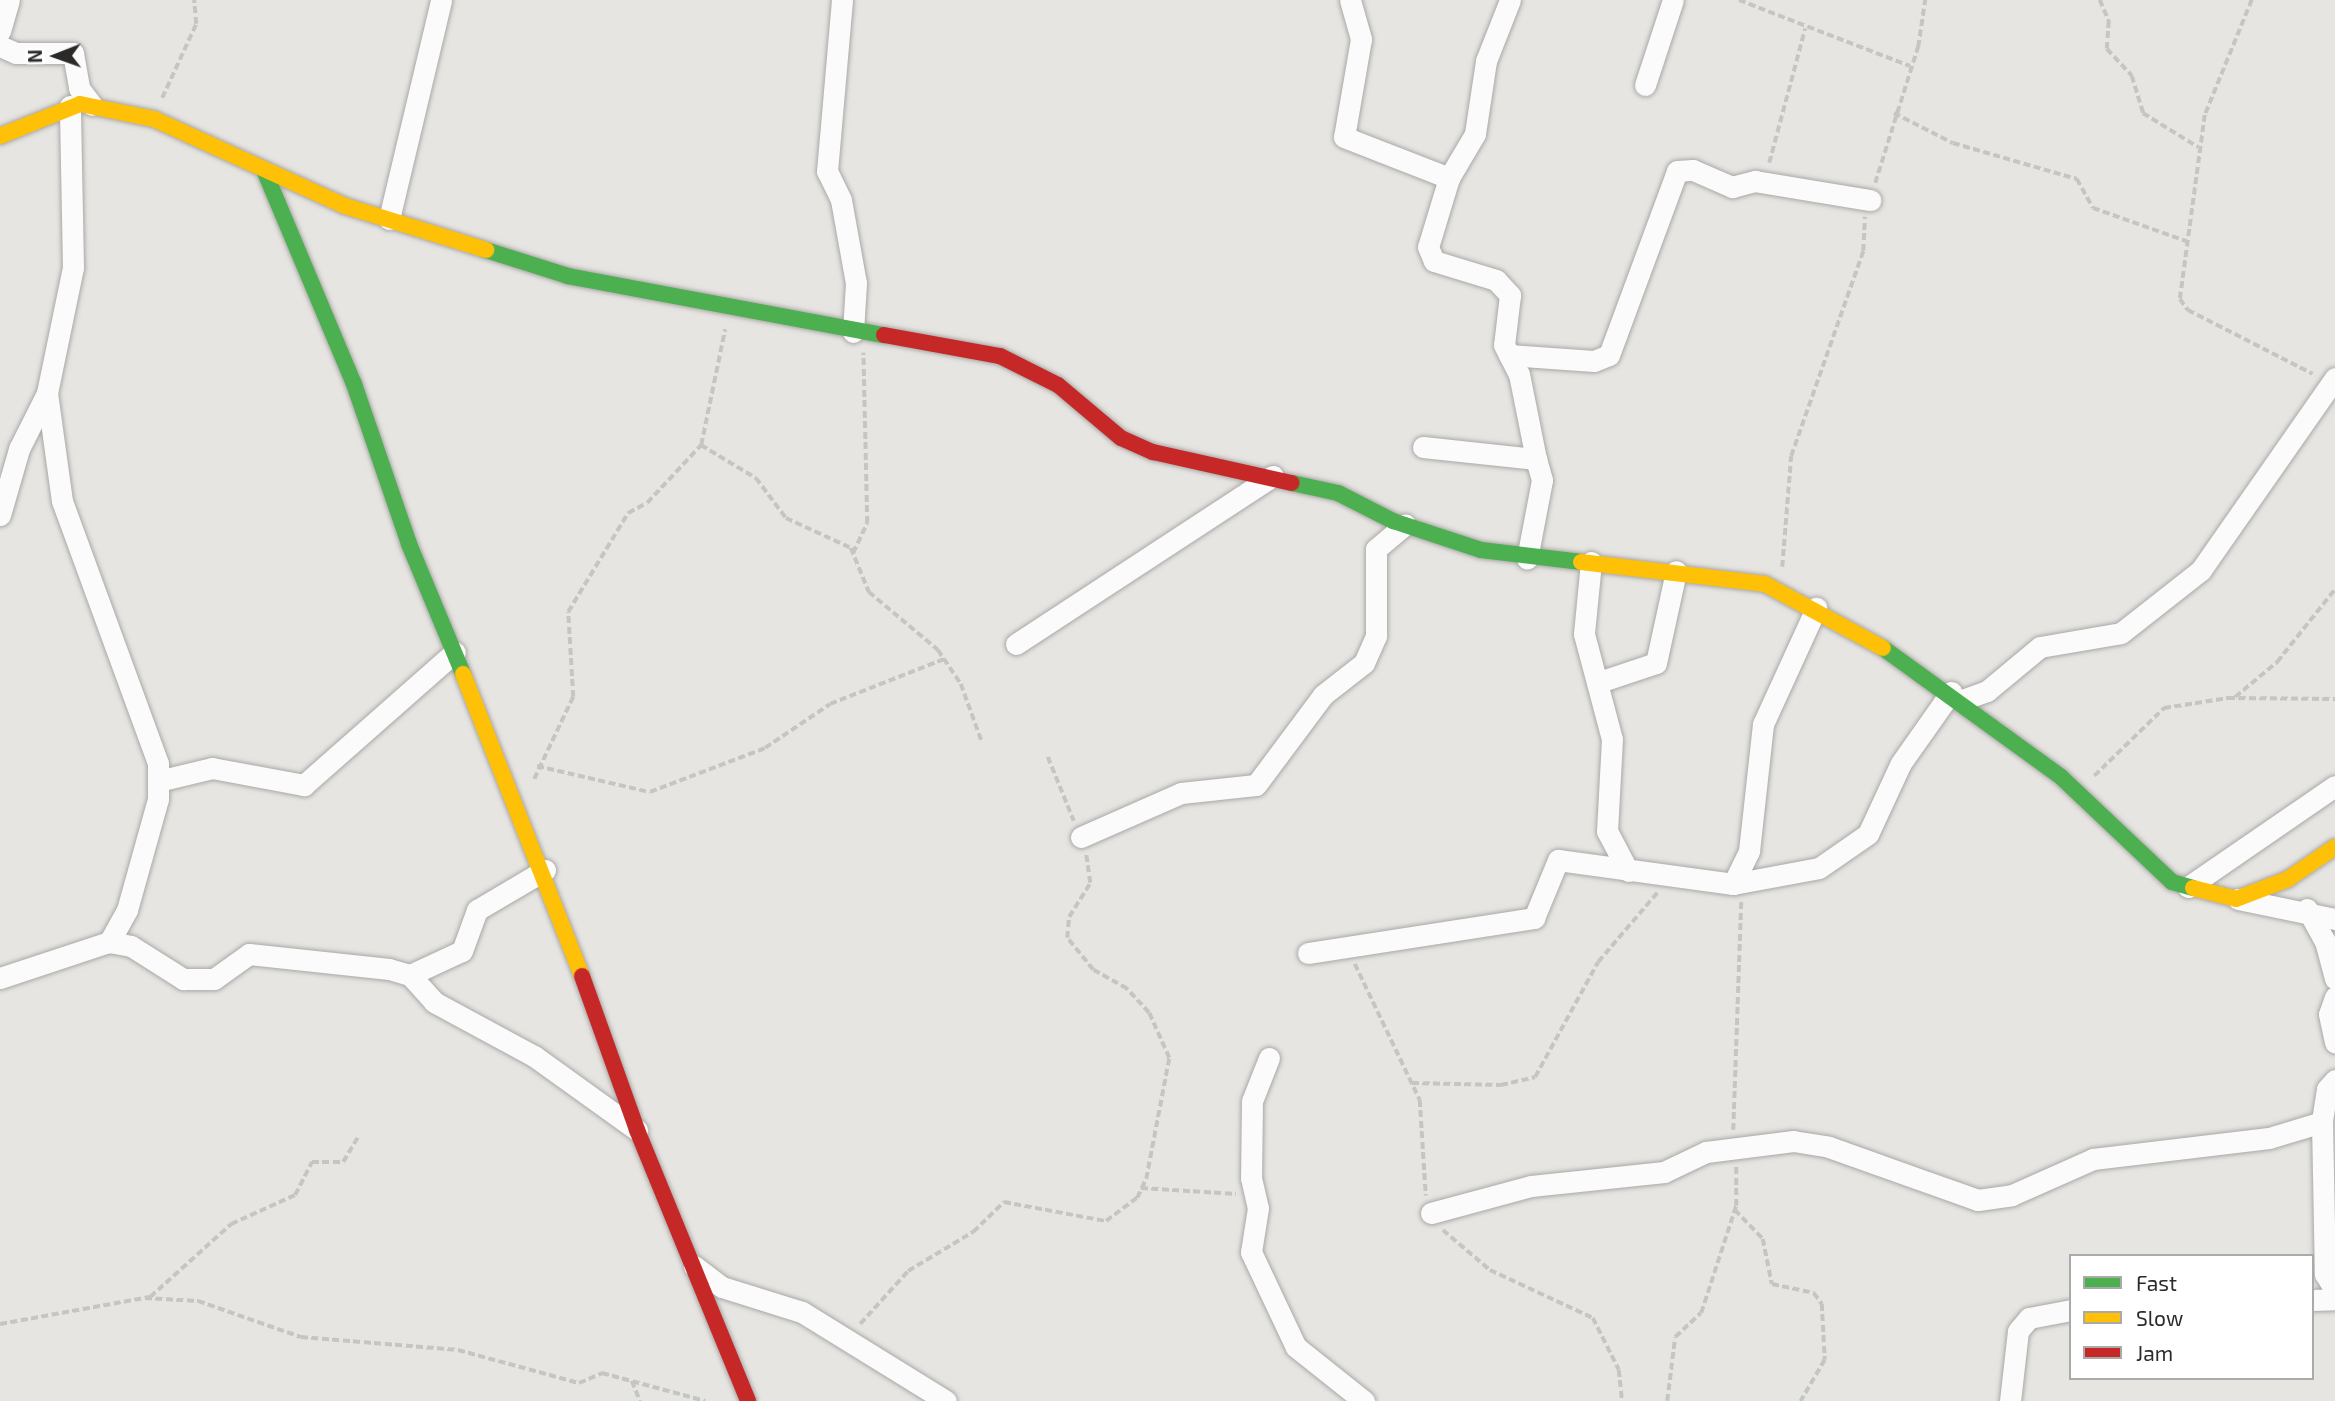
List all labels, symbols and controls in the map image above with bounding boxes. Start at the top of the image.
north arrow [21,21,91,91]
text: N [23,49,46,63]
legend [2069,1254,2314,1380]
text: Fast [2136,1270,2177,1295]
text: Slow [2136,1305,2183,1330]
text: Jam [2136,1340,2173,1365]

